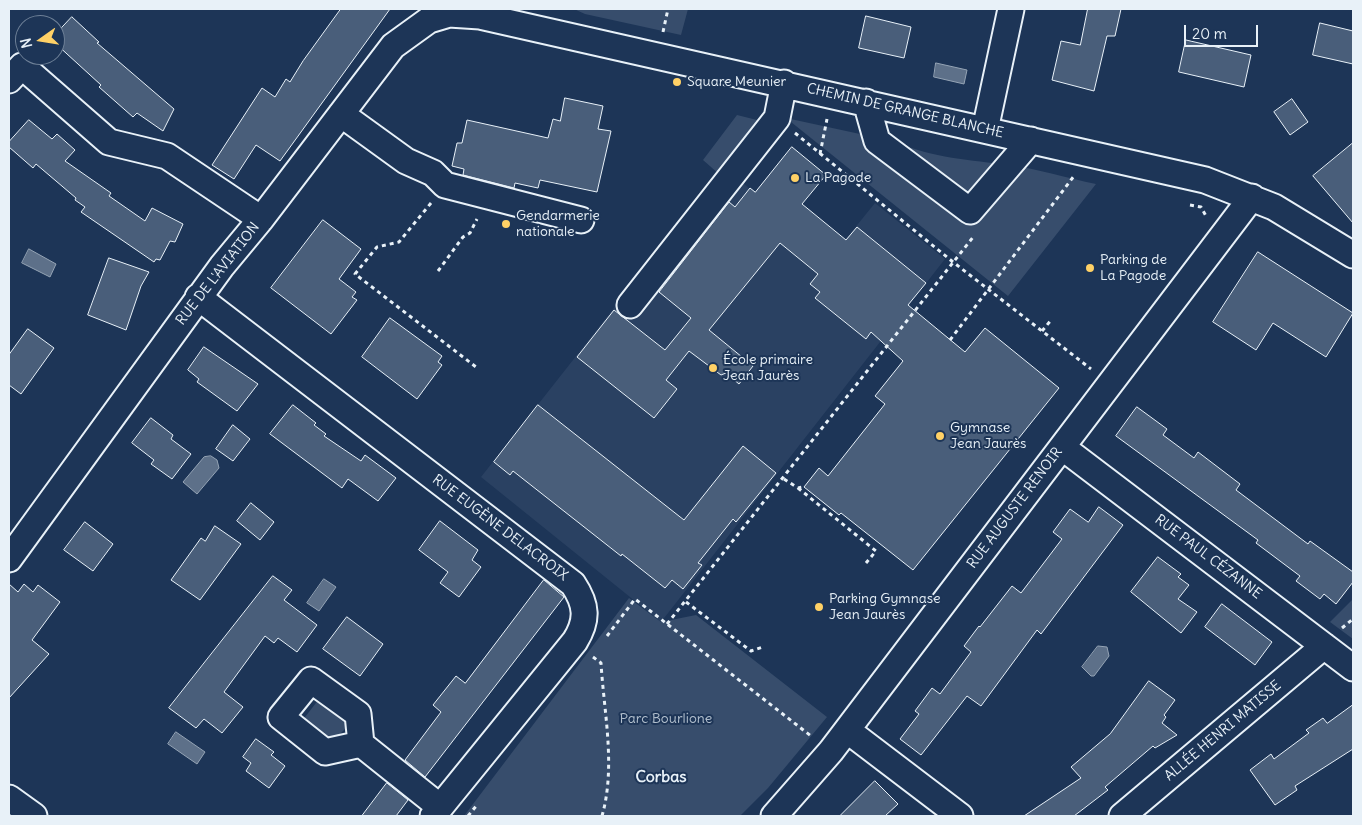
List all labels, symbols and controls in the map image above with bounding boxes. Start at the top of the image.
north arrow [15,15,65,65]
scale bar [1187,15,1261,47]
text: 20 m [1192,24,1227,43]
text: N [16,36,36,50]
place label: Square Meunier [687,74,786,90]
marker: Square Meunier [671,76,683,88]
street label: CHEMIN DE GRANGE BLANCHE [805,80,1005,142]
place label: La Pagode [805,170,871,186]
marker: La Pagode [789,172,801,184]
place label: Gendarmerie nationale [516,208,600,240]
marker: Gendarmerie nationale [500,218,512,230]
street label: RUE DE L'AVIATION [173,219,263,329]
place label: Parking de La Pagode [1100,252,1167,284]
marker: Parking de La Pagode [1084,262,1096,274]
place label: École primaire Jean Jaurès [723,352,813,384]
marker: École primaire Jean Jaurès [707,362,719,374]
place label: Gymnase Jean Jaurès [950,420,1026,452]
marker: Gymnase Jean Jaurès [934,430,946,442]
street label: RUE AUGUSTE RENOIR [964,444,1066,572]
street label: RUE EUGÈNE DELACROIX [429,471,571,585]
street label: RUE PAUL CÉZANNE [1151,511,1265,603]
place label: Parking Gymnase Jean Jaurès [829,591,941,624]
marker: Parking Gymnase Jean Jaurès [813,601,825,613]
street label: ALLÉE HENRI MATISSE [1161,677,1285,785]
park label: Parc Bourlione [620,711,712,727]
district label: Corbas [635,767,687,787]

